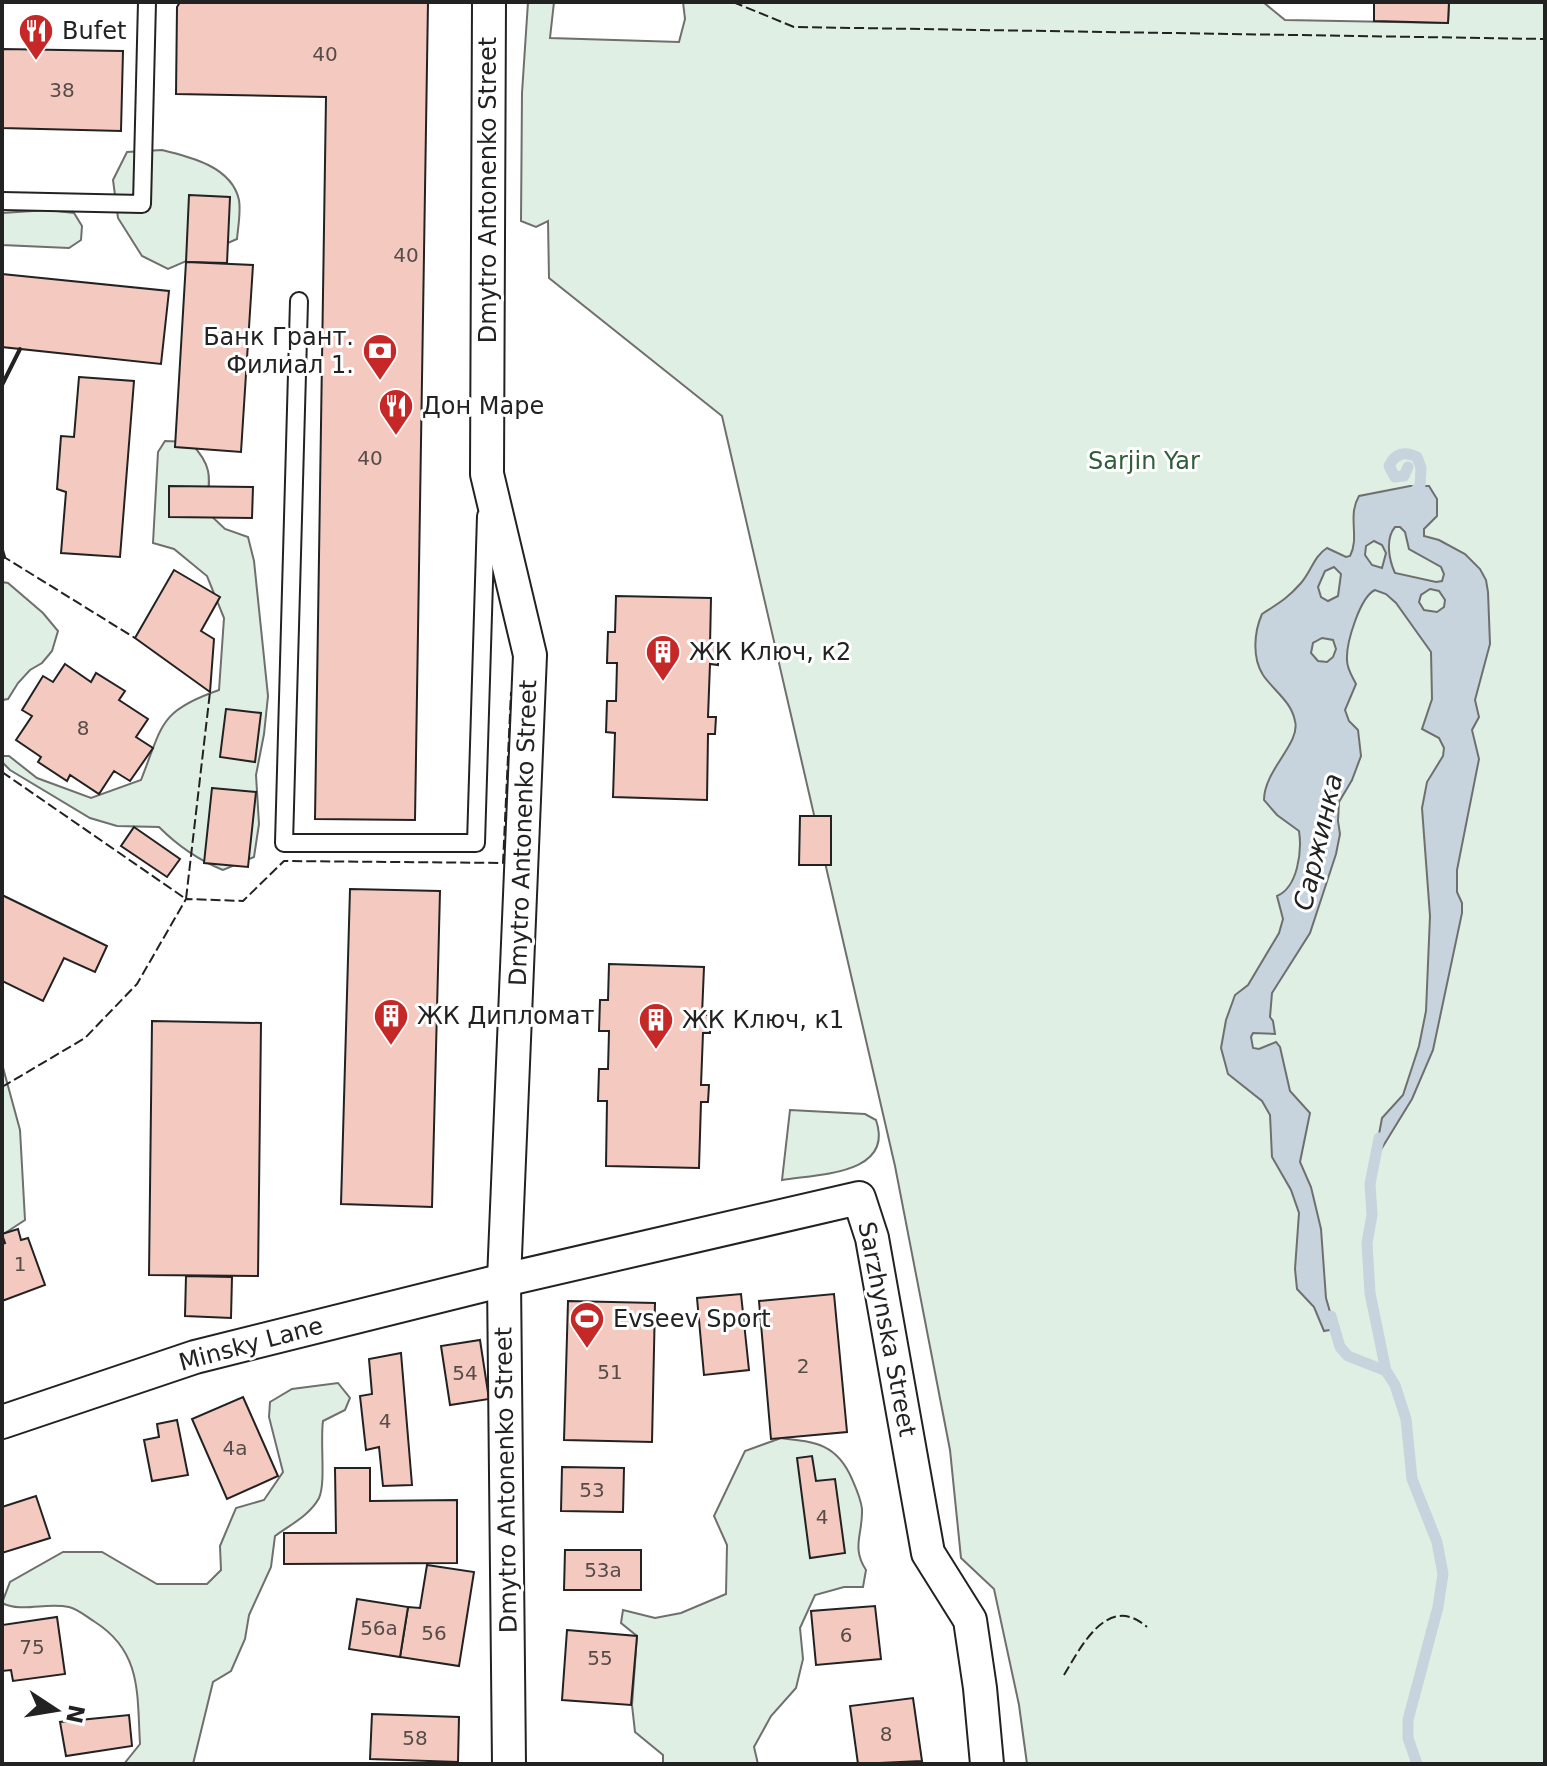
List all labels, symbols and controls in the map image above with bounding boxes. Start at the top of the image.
restaurant icon: Bufet [17,12,55,62]
place label: Bufet [62,17,126,45]
street label: Dmytro Antonenko Street [474,37,502,343]
house number: 40 [312,42,338,66]
house number: 38 [49,78,75,102]
house number: 40 [393,243,419,267]
place label: Банк Грант. Филиал 1. [203,323,354,379]
bank icon: Банк Грант. Филиал 1. [361,332,399,382]
restaurant icon: Дон Маре [377,387,415,437]
place label: Дон Маре [422,392,544,420]
house number: 40 [357,446,383,470]
park label: Sarjin Yar [1088,447,1200,475]
building icon: ЖК Ключ, к2 [644,633,682,683]
place label: ЖК Ключ, к2 [689,638,851,666]
street label: Dmytro Antonenko Street [504,679,542,987]
house number: 8 [77,716,89,740]
water label: Саржинка [1288,771,1348,913]
building icon: ЖК Дипломат [372,997,410,1047]
building icon: ЖК Ключ, к1 [637,1001,675,1051]
place label: ЖК Дипломат [417,1002,594,1030]
place label: ЖК Ключ, к1 [682,1006,844,1034]
street label: Sarzhynska Street [852,1219,922,1439]
house number: 1 [14,1252,26,1276]
sports icon: Evseev Sport [568,1300,606,1350]
place label: Evseev Sport [613,1305,771,1333]
street label: Minsky Lane [176,1311,326,1377]
street label: Dmytro Antonenko Street [489,1327,523,1633]
house number: 2 [797,1354,809,1378]
house number: 51 [597,1360,623,1384]
house number: 54 [452,1361,478,1385]
house number: 4 [379,1409,391,1433]
house number: 4а [223,1436,247,1460]
house number: 53 [579,1478,605,1502]
house number: 4 [816,1505,828,1529]
house number: 53а [584,1558,622,1582]
house number: 56а [360,1616,398,1640]
house number: 56 [421,1621,447,1645]
house number: 6 [840,1623,852,1647]
house number: 75 [19,1635,45,1659]
house number: 55 [587,1646,613,1670]
north arrow [16,1670,96,1750]
text: N [61,1702,89,1726]
house number: 8 [880,1722,892,1746]
house number: 58 [402,1726,428,1750]

